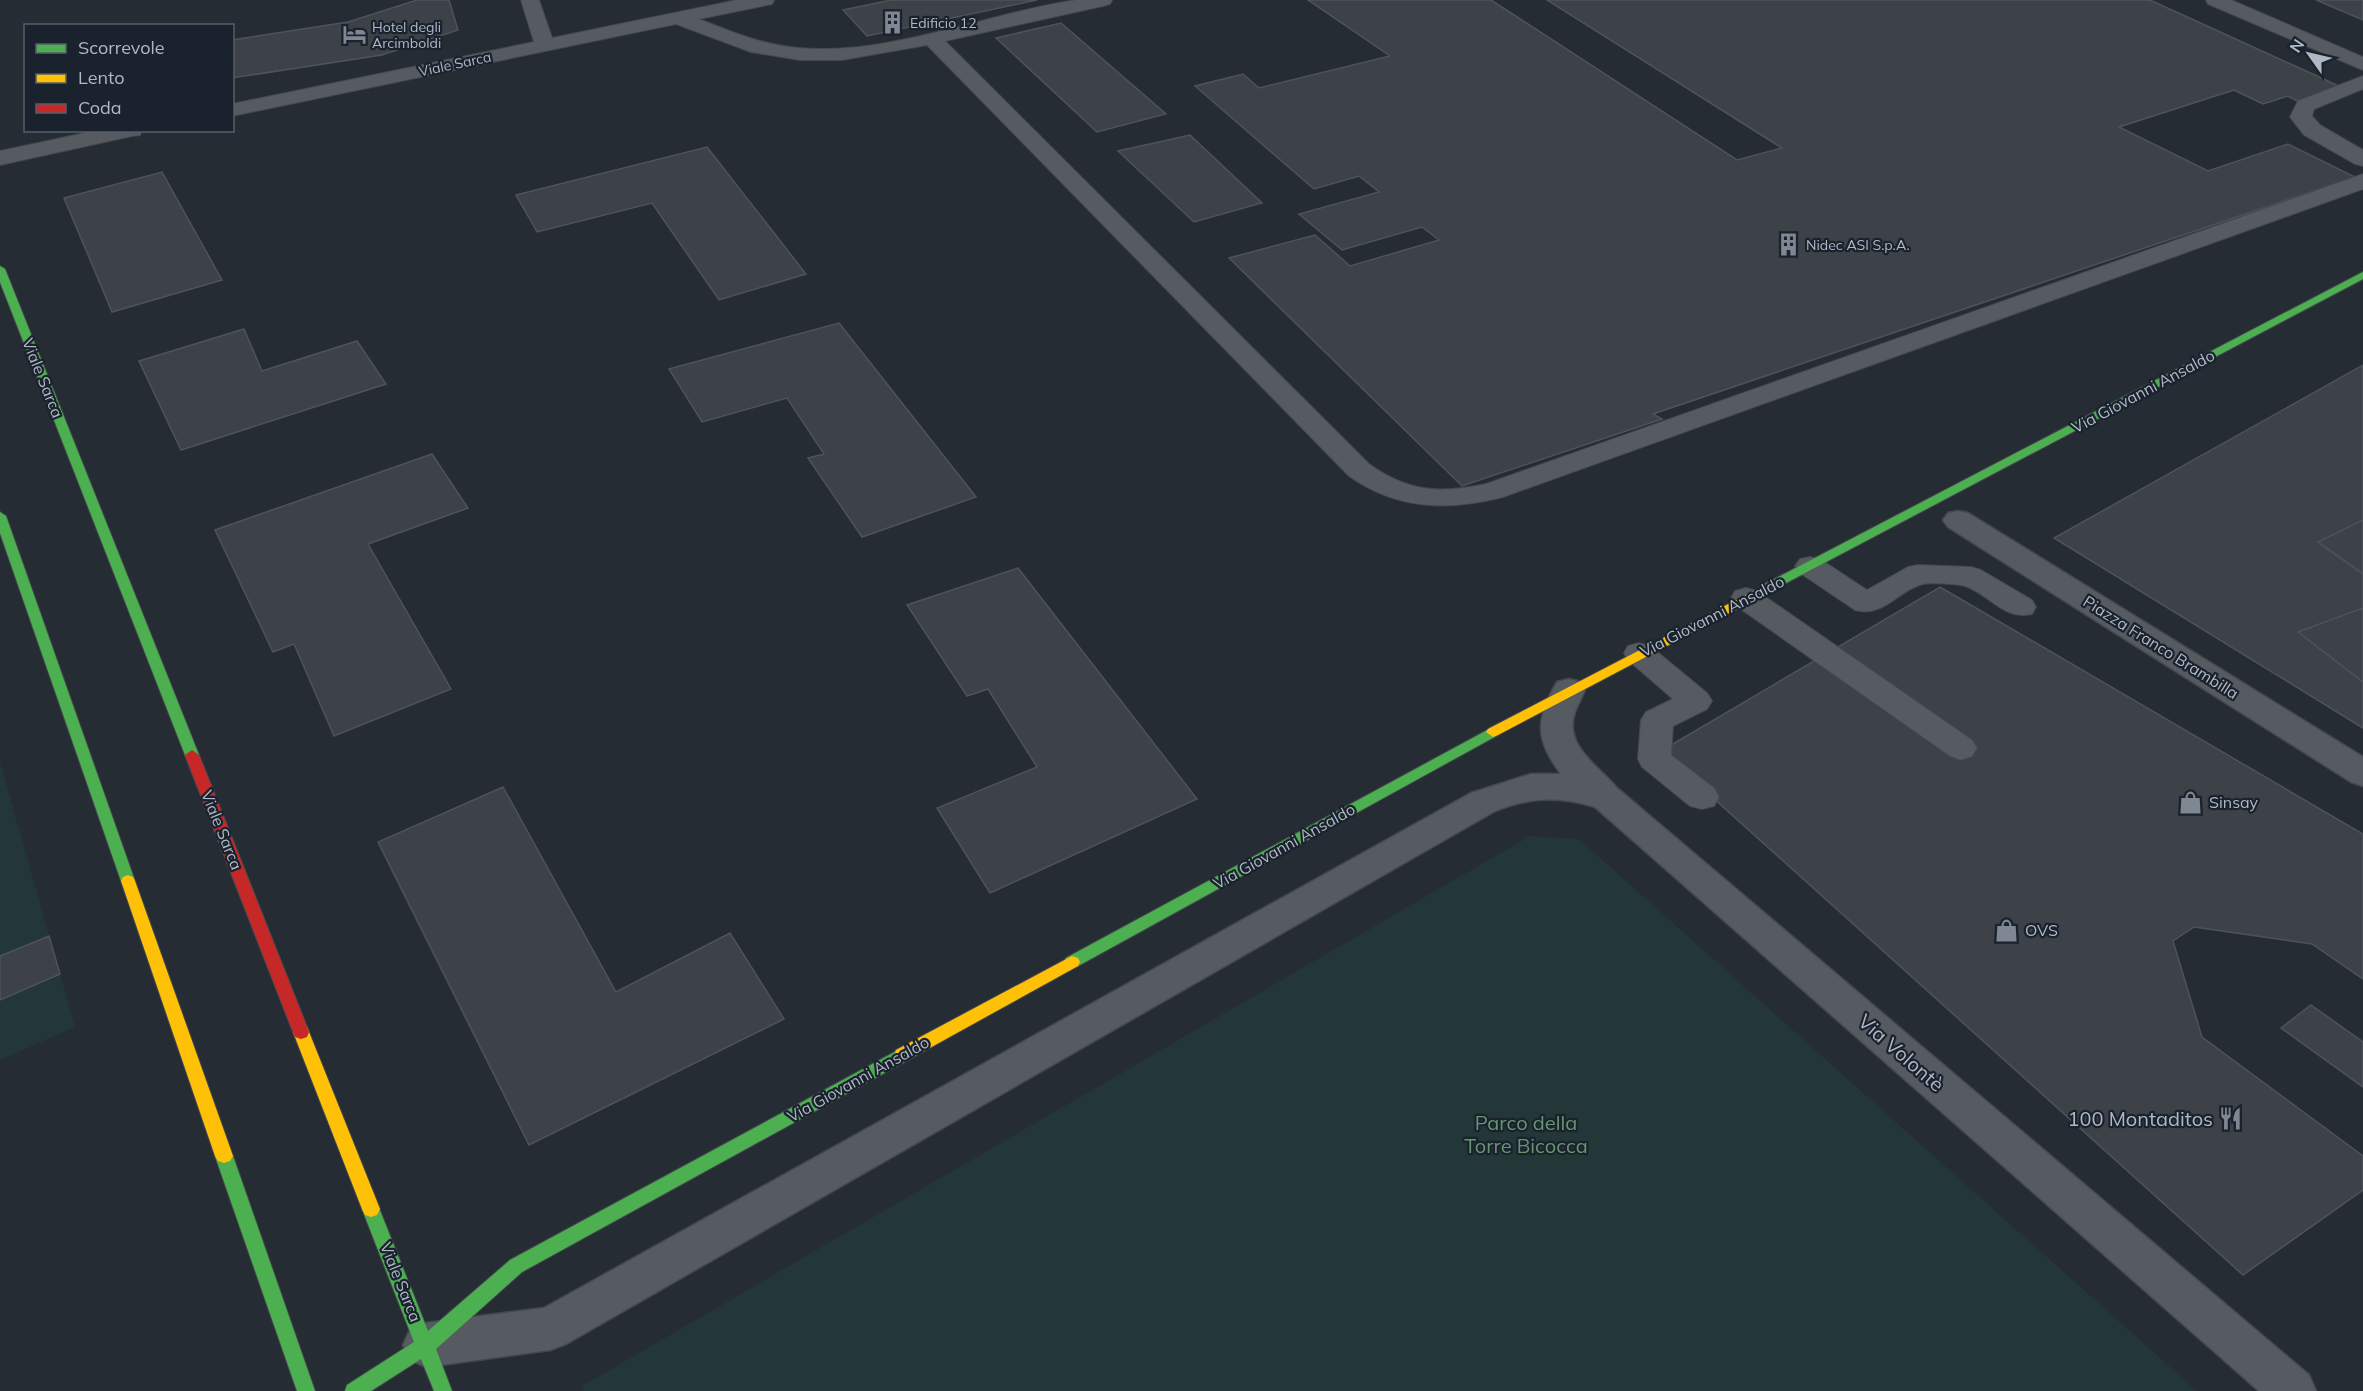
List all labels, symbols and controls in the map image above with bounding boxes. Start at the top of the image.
building icon: Edificio 12 [879,10,905,36]
place label: Edificio 12 [910,14,977,32]
place label: Hotel degli Arcimboldi [372,18,441,52]
hotel icon: Hotel degli Arcimboldi [341,22,367,48]
legend [24,24,234,132]
north arrow [2279,24,2339,84]
text: N [2285,35,2308,56]
text: Scorrevole [78,36,165,59]
street label: Viale Sarca [417,48,493,80]
text: Lento [78,66,125,89]
text: Coda [78,96,122,119]
building icon: Nidec ASI S.p.A. [1775,232,1801,258]
place label: Nidec ASI S.p.A. [1806,236,1910,254]
street label: Viale Sarca [18,335,68,421]
street label: Via Giovanni Ansaldo [2068,345,2218,437]
street label: Via Giovanni Ansaldo [1637,571,1787,661]
street label: Piazza Franco Brambilla [2080,591,2242,703]
street label: Viale Sarca [197,787,247,873]
shop icon: Sinsay [2178,789,2204,815]
place label: Sinsay [2209,792,2259,812]
street label: Via Giovanni Ansaldo [1210,799,1358,893]
shop icon: OVS [1994,917,2020,943]
place label: OVS [2025,920,2058,940]
street label: Via Volontè [1853,1008,1949,1097]
street label: Via Giovanni Ansaldo [784,1032,932,1126]
place label: 100 Montaditos [2067,1106,2213,1131]
restaurant icon: 100 Montaditos [2218,1106,2244,1132]
park label: Parco della Torre Bicocca [1464,1110,1588,1158]
street label: Viale Sarca [376,1239,426,1325]

